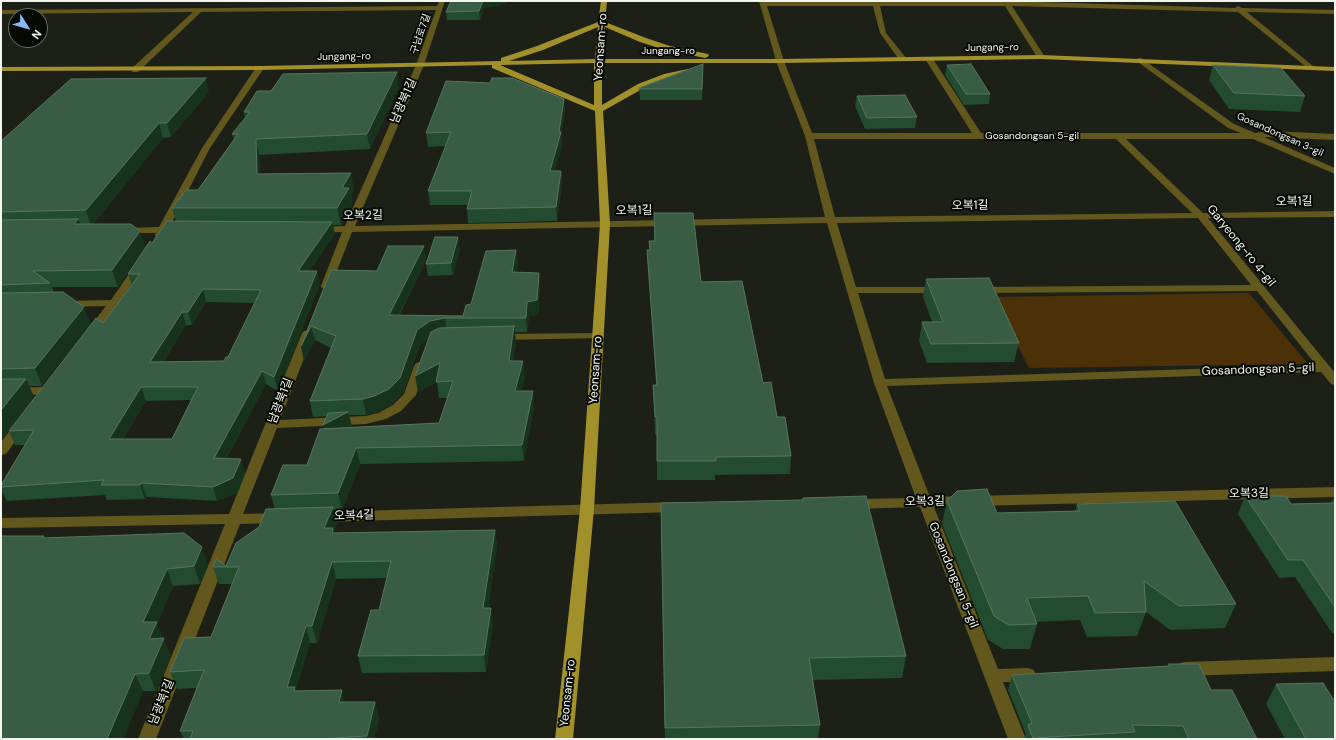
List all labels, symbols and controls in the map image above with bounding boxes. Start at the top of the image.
north arrow [8,8,48,48]
street label: 구남로7길 [408,12,434,56]
street label: Yeonsam-ro [591,13,611,81]
text: N [29,27,45,42]
street label: Jungang-ro [965,42,1019,54]
street label: Jungang-ro [641,45,695,57]
street label: Jungang-ro [317,51,371,63]
street label: 남광북1길 [388,76,420,126]
street label: Gosandongsan 3-gil [1235,110,1325,160]
street label: Gosandongsan 5-gil [985,130,1079,142]
street label: 오복1길 [1275,194,1313,210]
street label: 오복1길 [951,198,989,214]
street label: Garyeong-ro 4-gil [1204,202,1278,290]
street label: 오복1길 [615,203,653,219]
street label: 오복2길 [343,208,383,224]
street label: Yeonsam-ro [586,336,606,404]
street label: Gosandongsan 5-gil [1201,361,1315,379]
street label: 남광북1길 [266,376,296,426]
street label: 오복3길 [1229,486,1269,502]
street label: 오복3길 [905,494,945,510]
street label: 오복4길 [334,508,374,524]
street label: Gosandongsan 5-gil [925,520,981,630]
street label: Yeonsam-ro [557,659,579,727]
street label: 남광북1길 [146,677,178,727]

